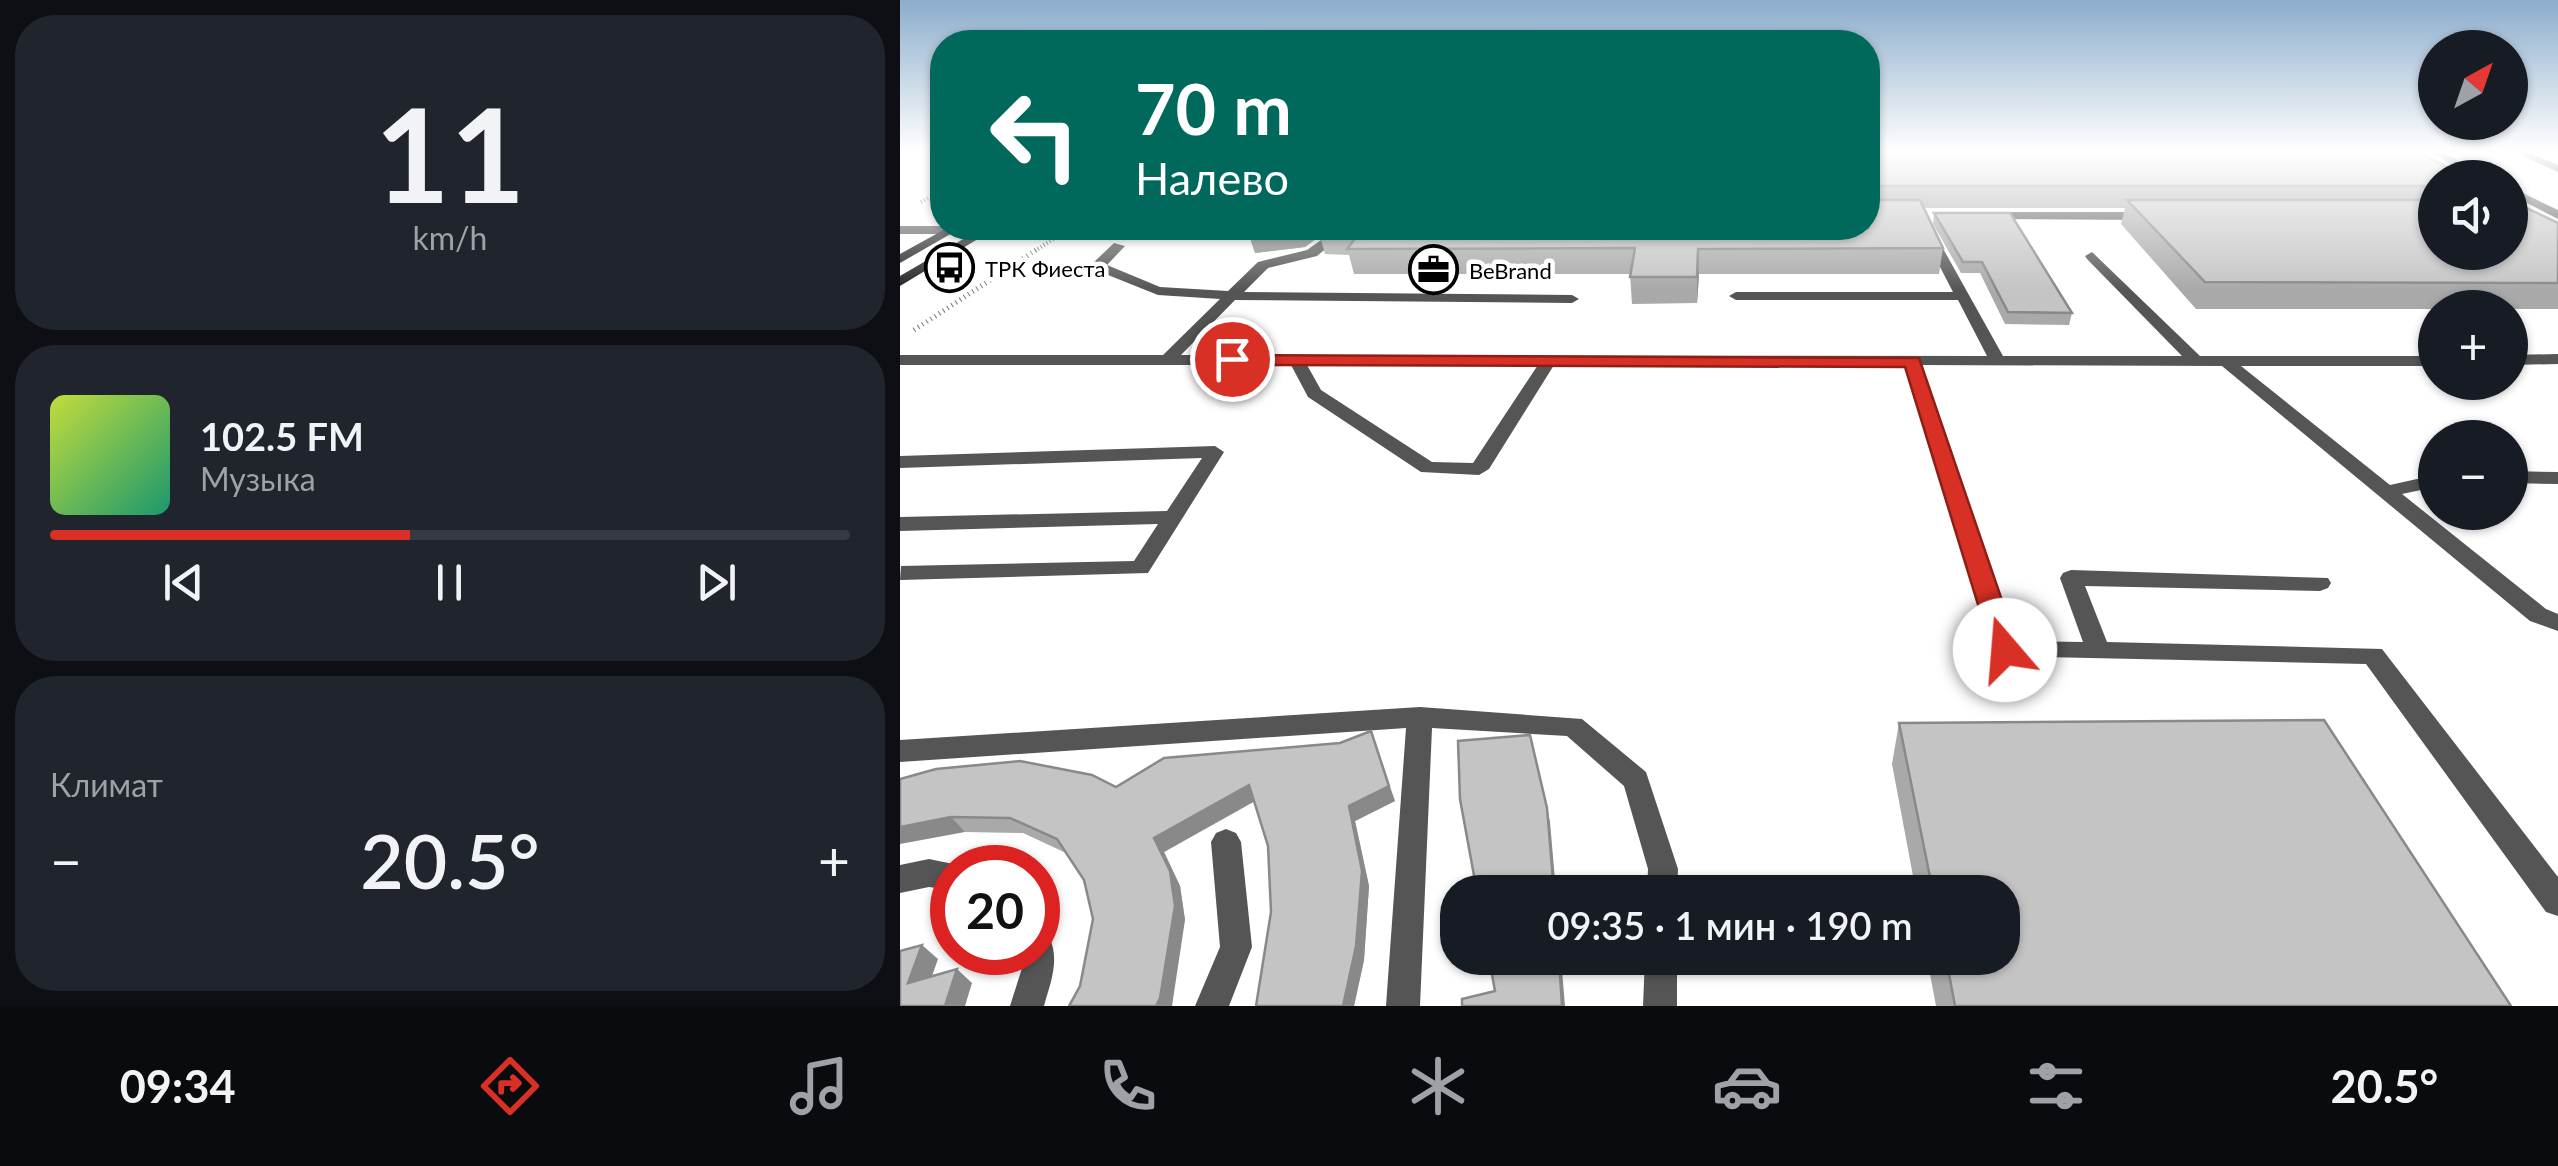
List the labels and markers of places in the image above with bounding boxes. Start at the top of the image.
bus stop icon: ТРК Фиеста [924,242,976,294]
office icon: BeBrand [1408,244,1460,296]
place label: ТРК Фиеста [985,255,1105,282]
place label: BeBrand [1469,257,1552,284]
pin [1190,317,1275,402]

